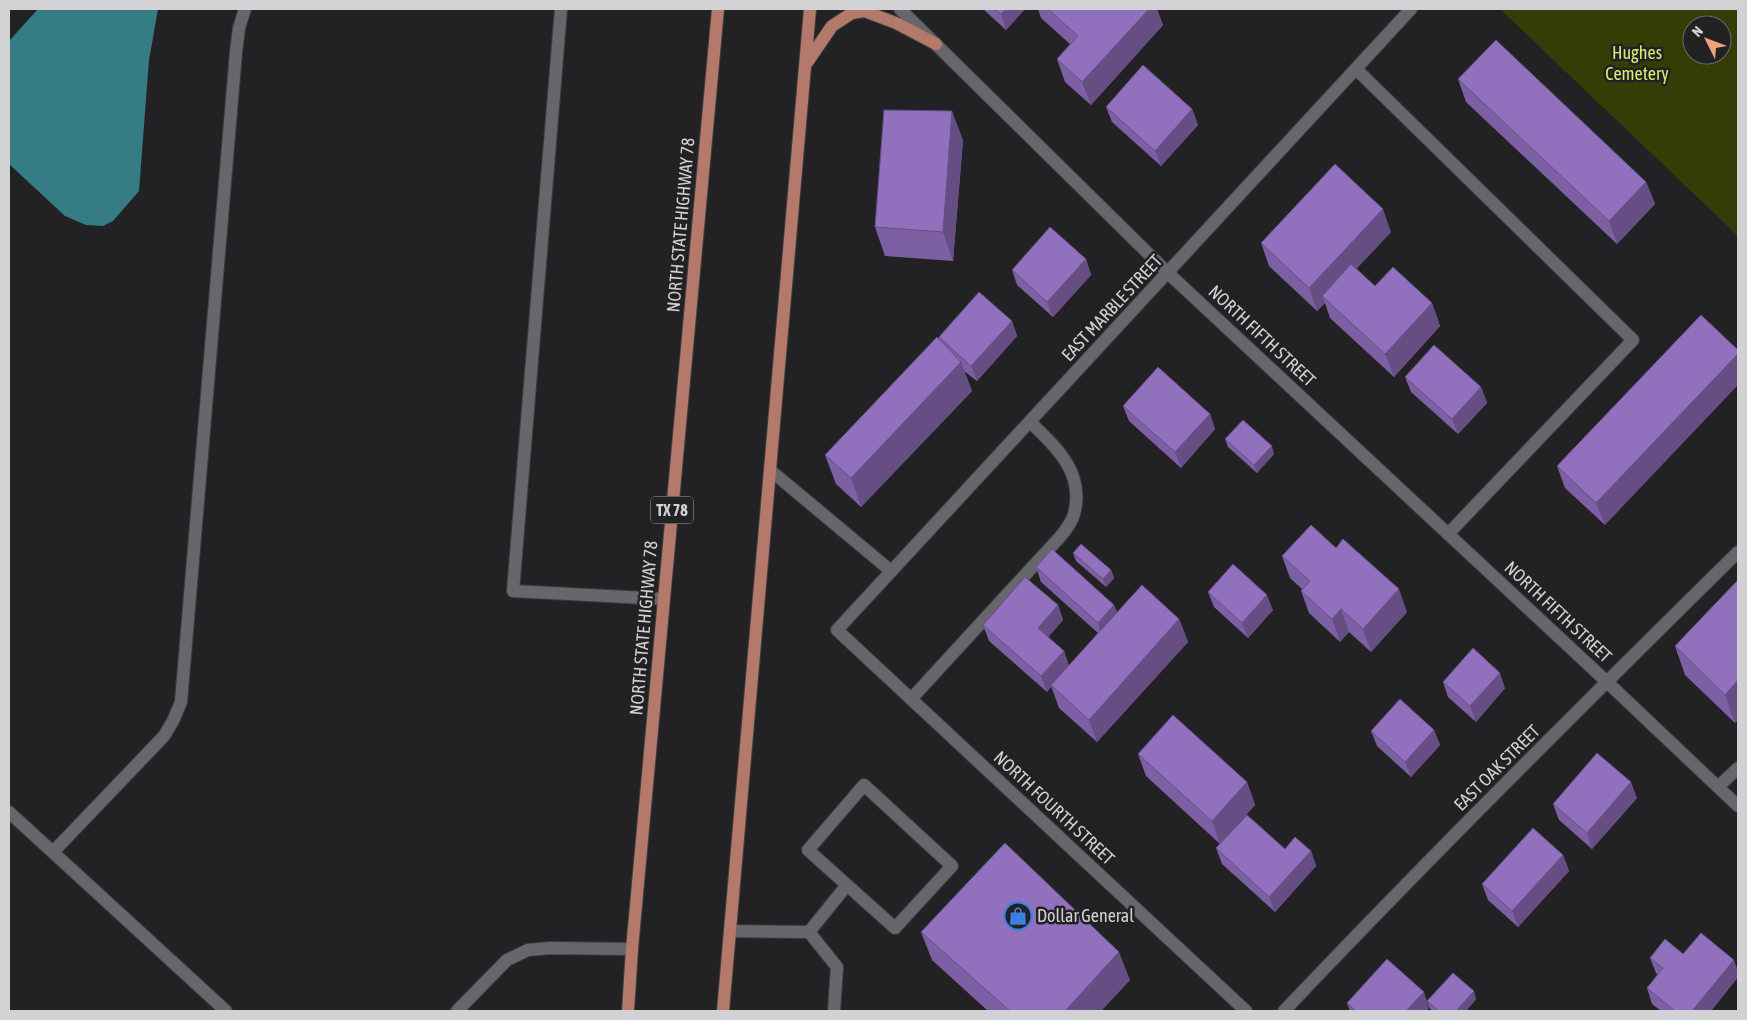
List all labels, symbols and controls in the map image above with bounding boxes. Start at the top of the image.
north arrow [1682,15,1732,65]
text: N [1689,23,1706,40]
park label: Hughes Cemetery [1605,42,1669,84]
street label: NORTH STATE HIGHWAY 78 [662,137,699,313]
street label: EAST MARBLE STREET [1057,250,1166,365]
street label: NORTH FIFTH STREET [1204,281,1320,391]
road number: TX 78 [651,496,693,524]
street label: NORTH STATE HIGHWAY 78 [625,540,662,716]
street label: NORTH FIFTH STREET [1500,557,1616,667]
street label: EAST OAK STREET [1449,720,1544,815]
street label: NORTH FOURTH STREET [990,746,1119,869]
shop icon: Dollar General [1003,901,1033,931]
place label: Dollar General [1037,905,1134,926]

